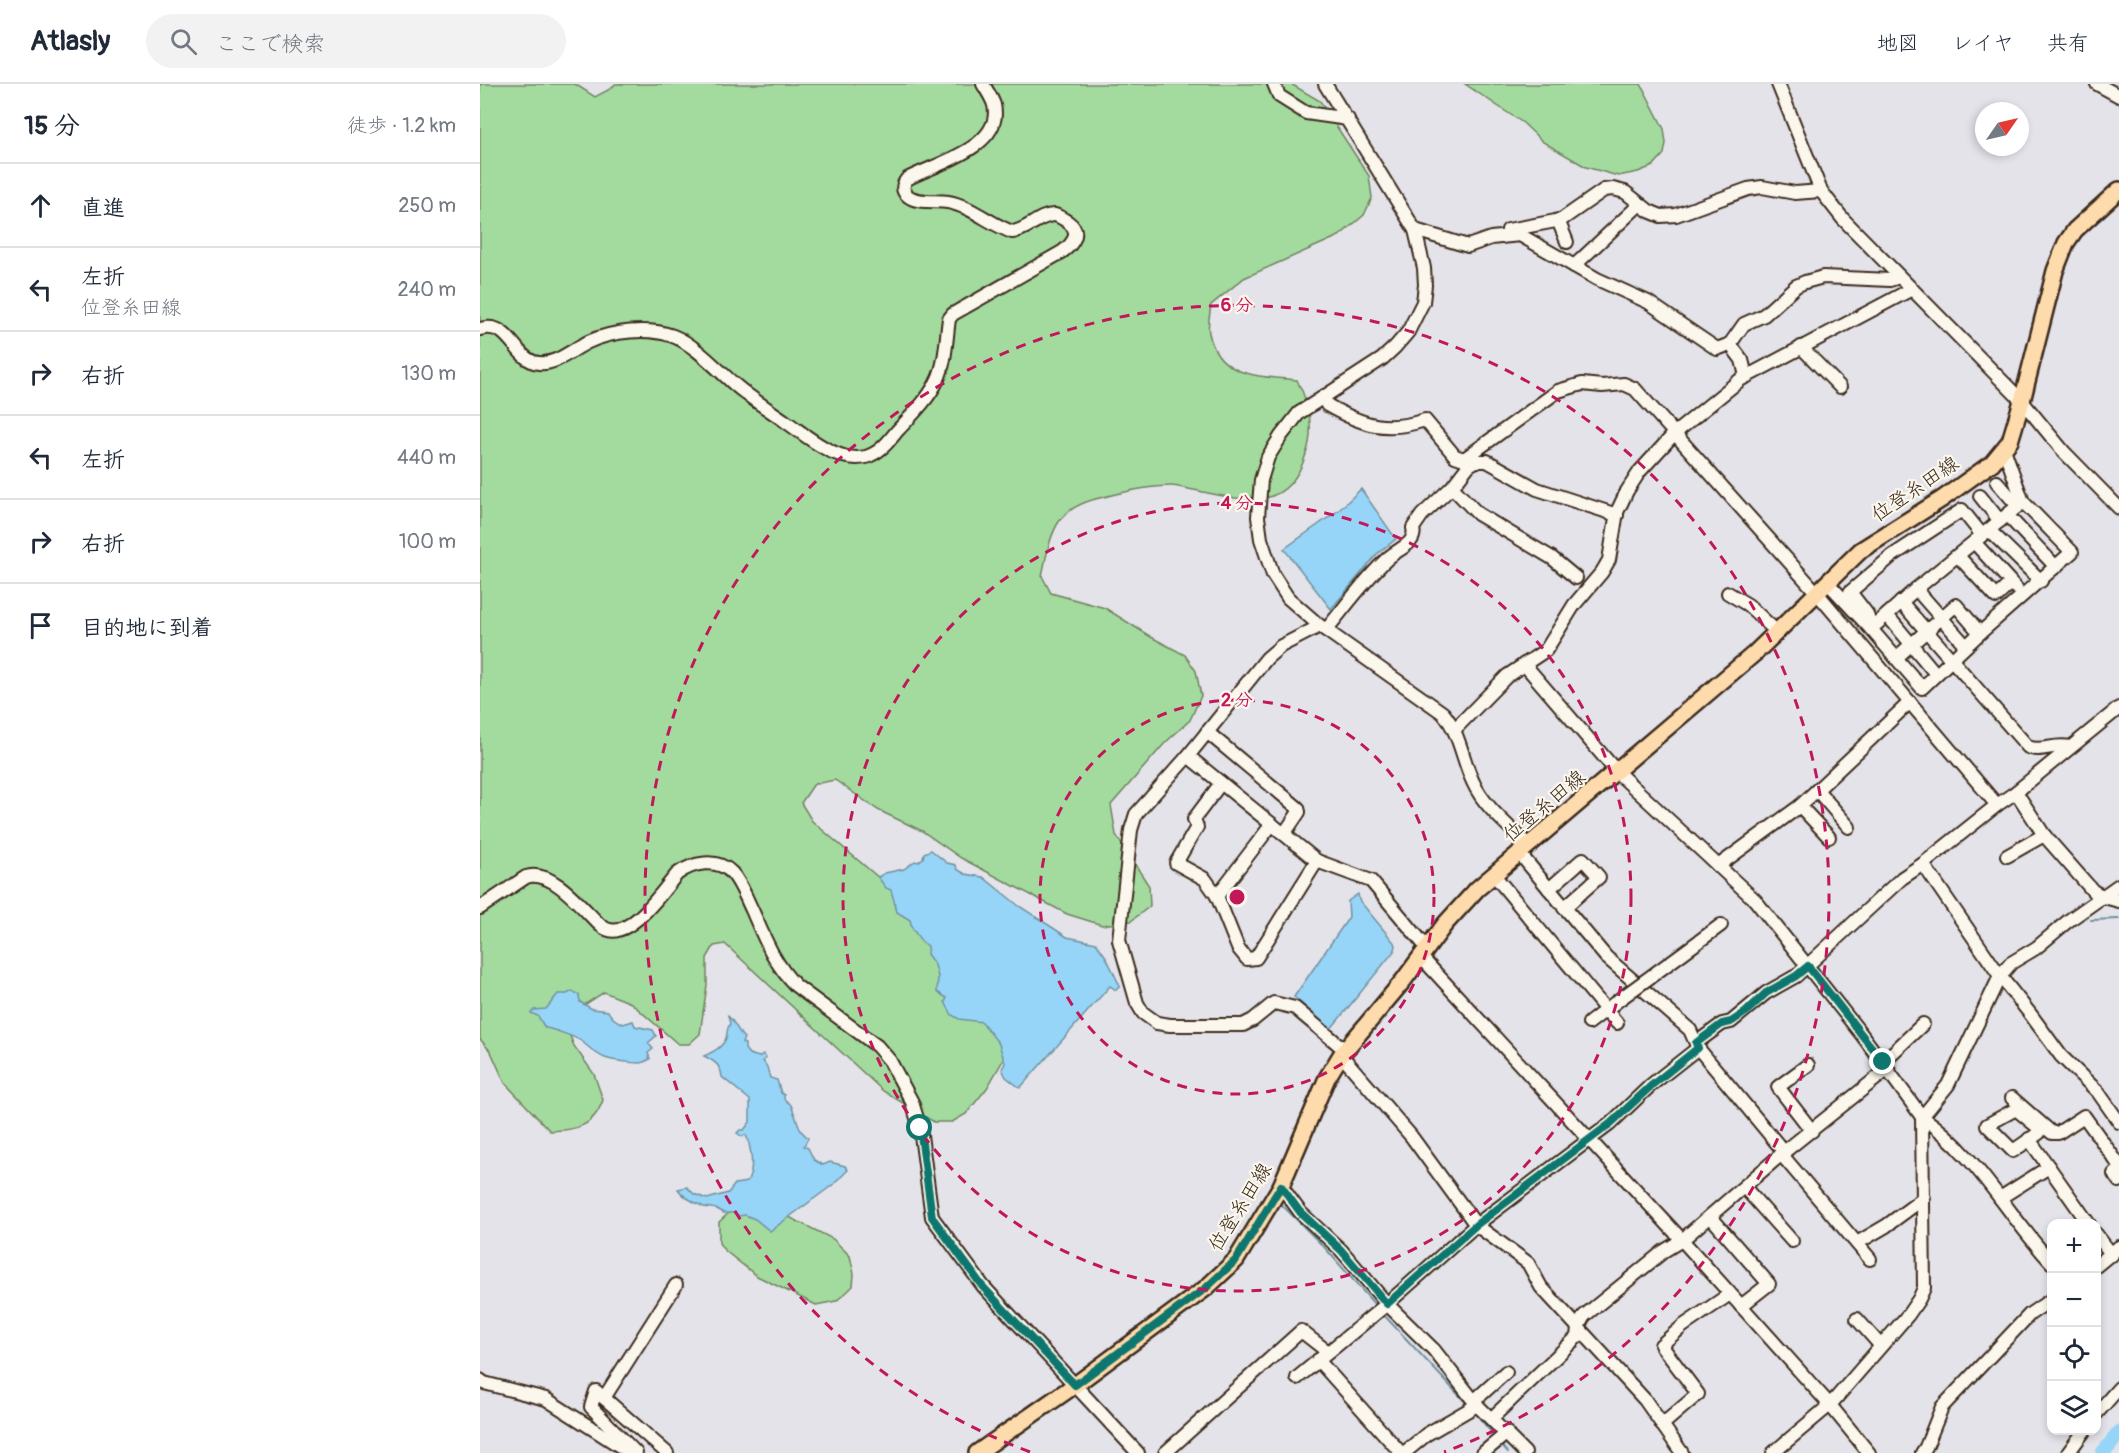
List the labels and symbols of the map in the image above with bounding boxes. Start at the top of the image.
north arrow [1975,102,2029,156]
text: 6 分 [1221,294,1253,317]
street label: 位登糸田線 [1867,451,1963,527]
text: 4 分 [1221,492,1253,515]
text: 2 分 [1221,689,1253,712]
street label: 位登糸田線 [1498,764,1590,848]
centre of rings [1227,887,1247,907]
route end [1869,1048,1895,1074]
route start [906,1114,932,1140]
street label: 位登糸田線 [1203,1158,1277,1256]

